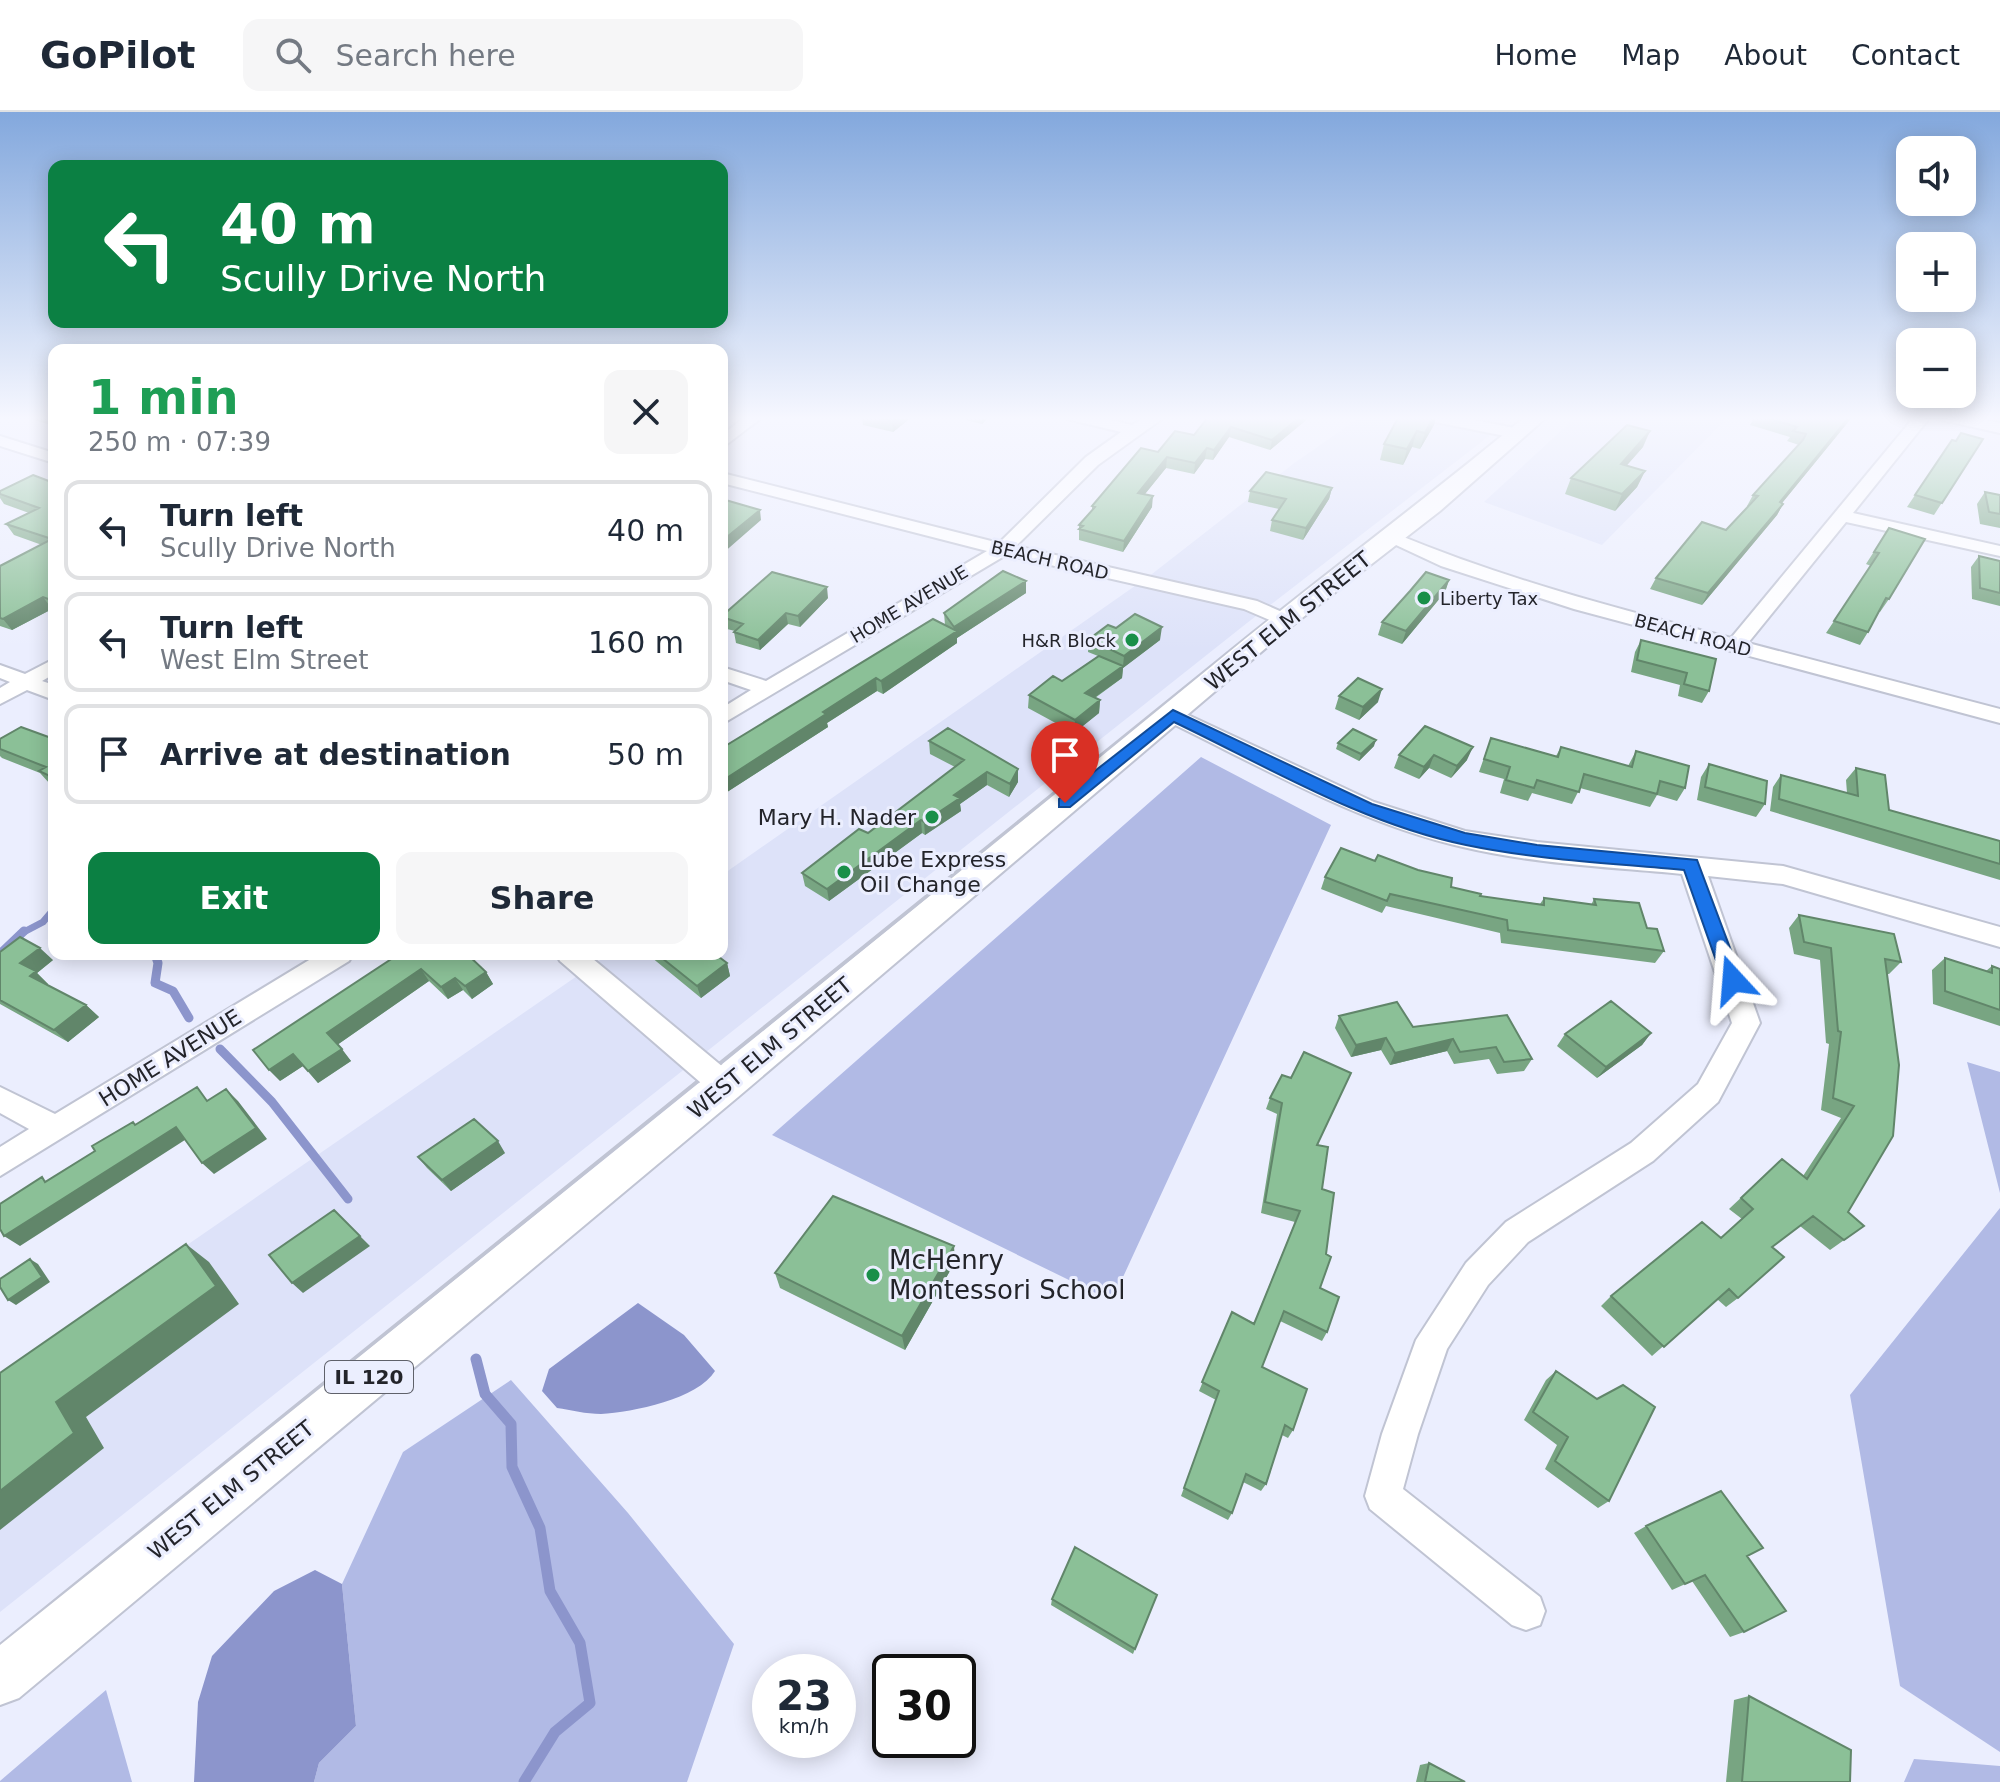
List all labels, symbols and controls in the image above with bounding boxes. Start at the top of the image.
search box [243,19,803,91]
text: GoPilot [40,33,195,77]
icon: search [271,33,315,77]
text: Search here [335,38,516,73]
text: Home [1494,39,1577,72]
text: Map [1621,39,1680,72]
text: About [1724,39,1807,72]
text: Contact [1851,39,1960,72]
map controls [1896,136,1976,408]
button: sound [1896,136,1976,216]
text: 40 m [220,191,376,256]
icon: left [88,192,192,296]
button: + [1896,232,1976,312]
text: Scully Drive North [220,258,546,299]
button: − [1896,328,1976,408]
text: 1 min [88,369,239,425]
button: close [604,370,688,454]
text: 250 m · 07:39 [88,427,271,457]
text: Turn left [160,498,303,533]
icon: left [92,508,136,552]
text: 40 m [607,513,684,548]
text: Scully Drive North [160,533,396,563]
street label: BEACH ROAD [989,536,1111,584]
street label: WEST ELM STREET [1200,546,1376,696]
street label: HOME AVENUE [847,561,971,647]
place label: Liberty Tax [1440,588,1538,609]
marker: Liberty Tax [1415,589,1433,607]
street label: BEACH ROAD [1632,609,1754,661]
text: Turn left [160,610,303,645]
icon: left [92,620,136,664]
text: 160 m [588,625,684,660]
place label: H&R Block [1022,630,1117,651]
marker: H&R Block [1123,631,1141,649]
text: West Elm Street [160,645,368,675]
pin [1031,721,1099,803]
icon: arrive [92,732,136,776]
icon: arrive [1043,733,1087,777]
text: Arrive at destination [160,737,511,772]
text: 50 m [607,737,684,772]
place label: Mary H. Nader [758,805,917,830]
marker: Mary H. Nader [923,808,941,826]
place label: Lube Express Oil Change [860,847,1006,897]
button: Exit [88,852,380,944]
button: Share [396,852,688,944]
marker: Lube Express Oil Change [835,863,853,881]
position arrow [1691,938,1775,1022]
street label: WEST ELM STREET [683,972,857,1124]
street label: HOME AVENUE [94,1004,246,1112]
place label: McHenry Montessori School [889,1245,1126,1305]
marker: McHenry Montessori School [864,1266,882,1284]
road number: IL 120 [325,1361,413,1393]
street label: WEST ELM STREET [143,1415,319,1565]
speed limit sign: 30 [872,1654,976,1758]
text: 23 [776,1673,832,1719]
text: km/h [779,1714,829,1738]

